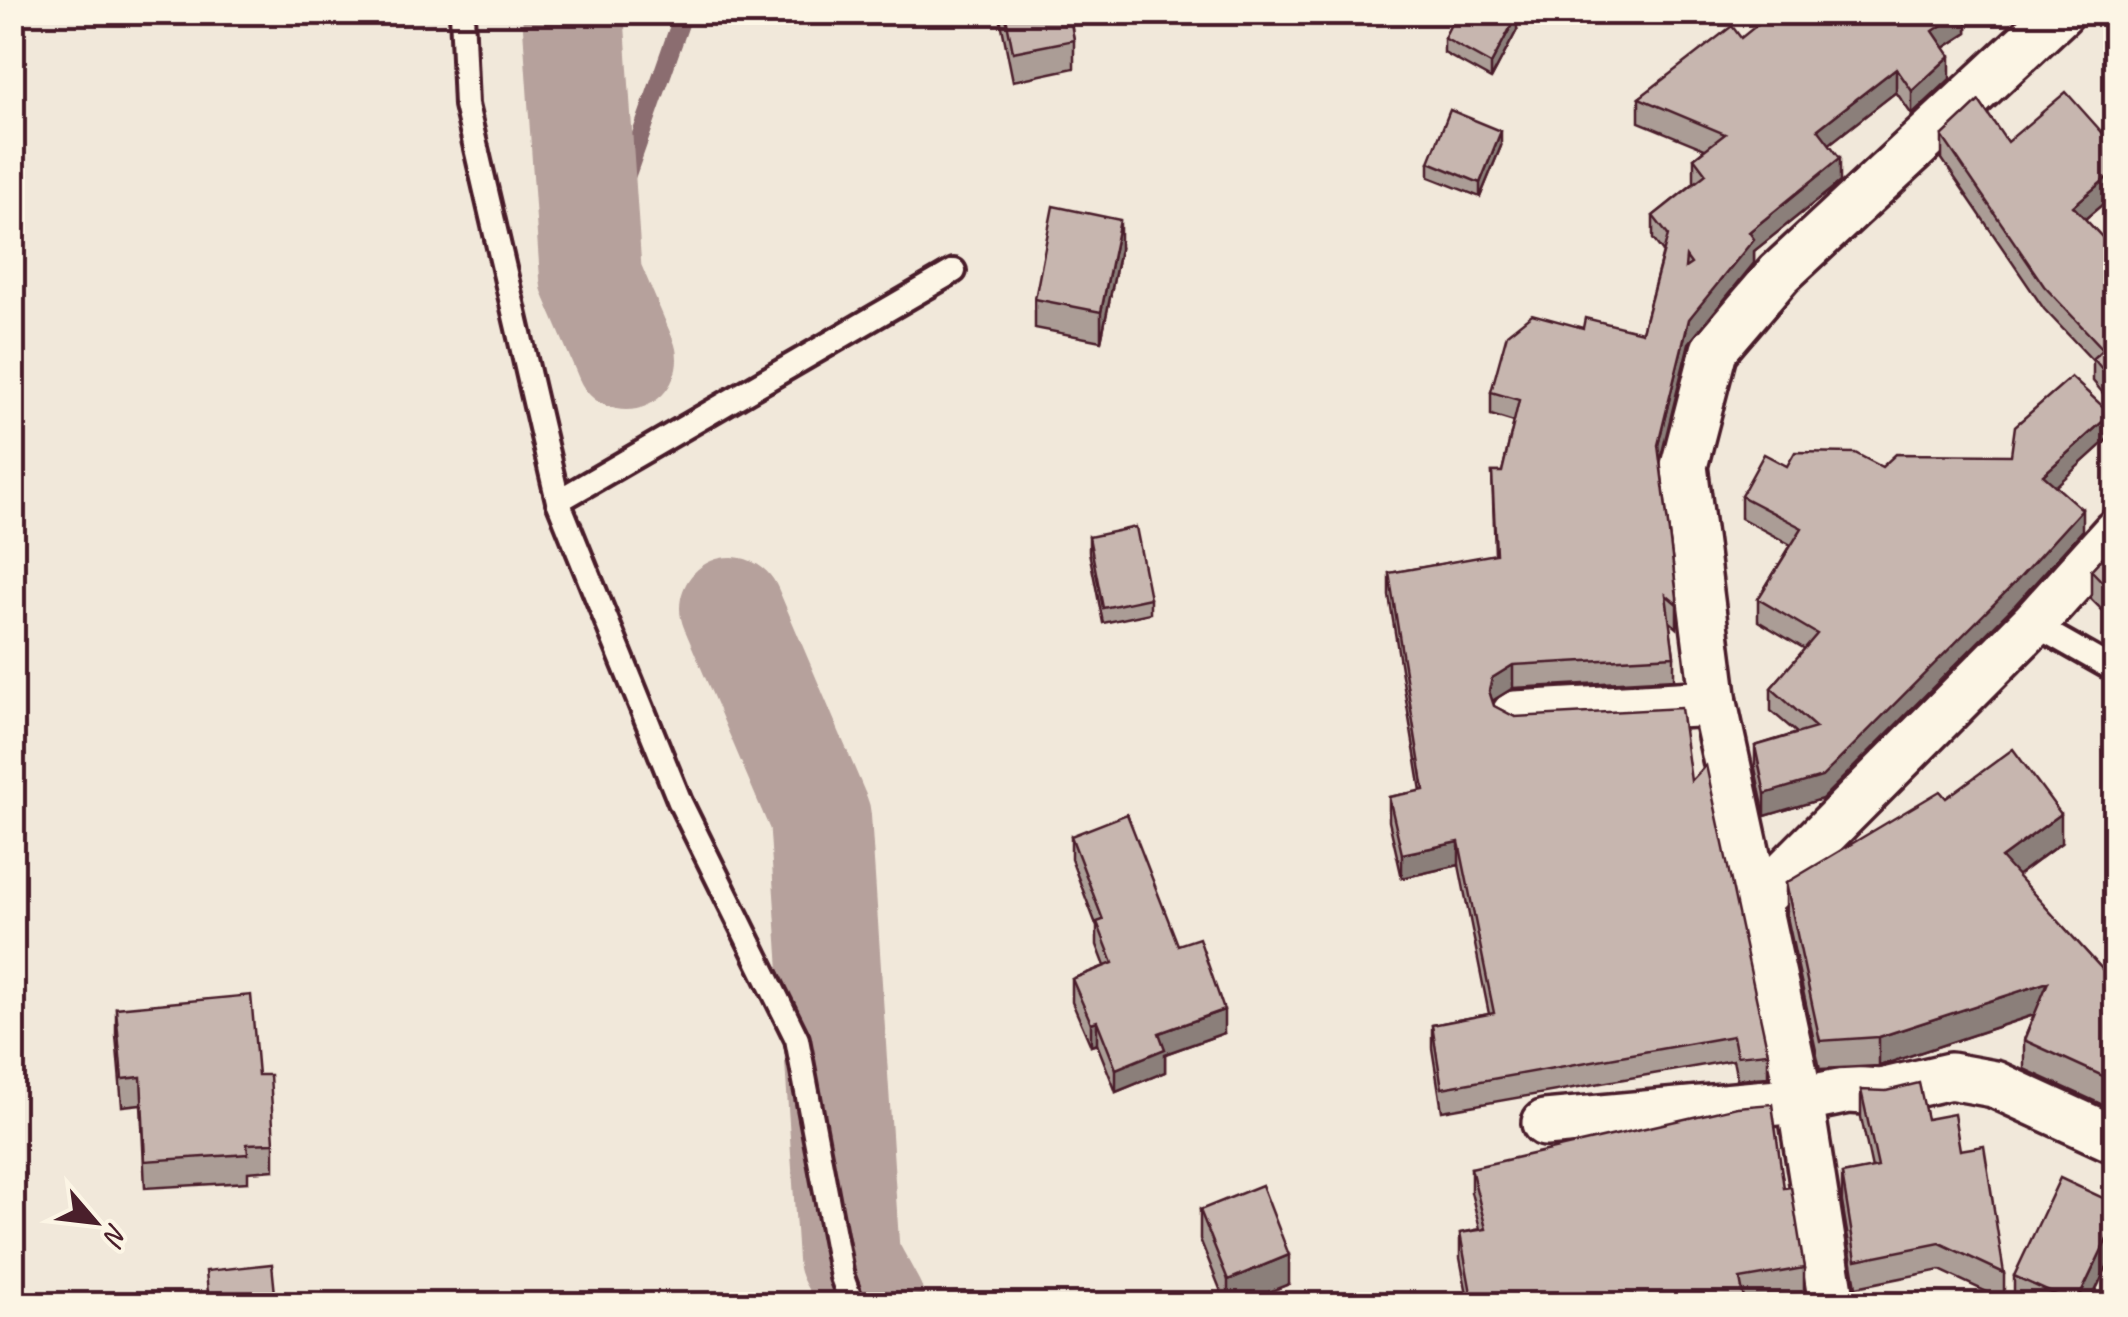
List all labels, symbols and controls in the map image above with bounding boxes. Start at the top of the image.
north arrow [45,1172,145,1272]
text: N [95,1218,136,1253]

